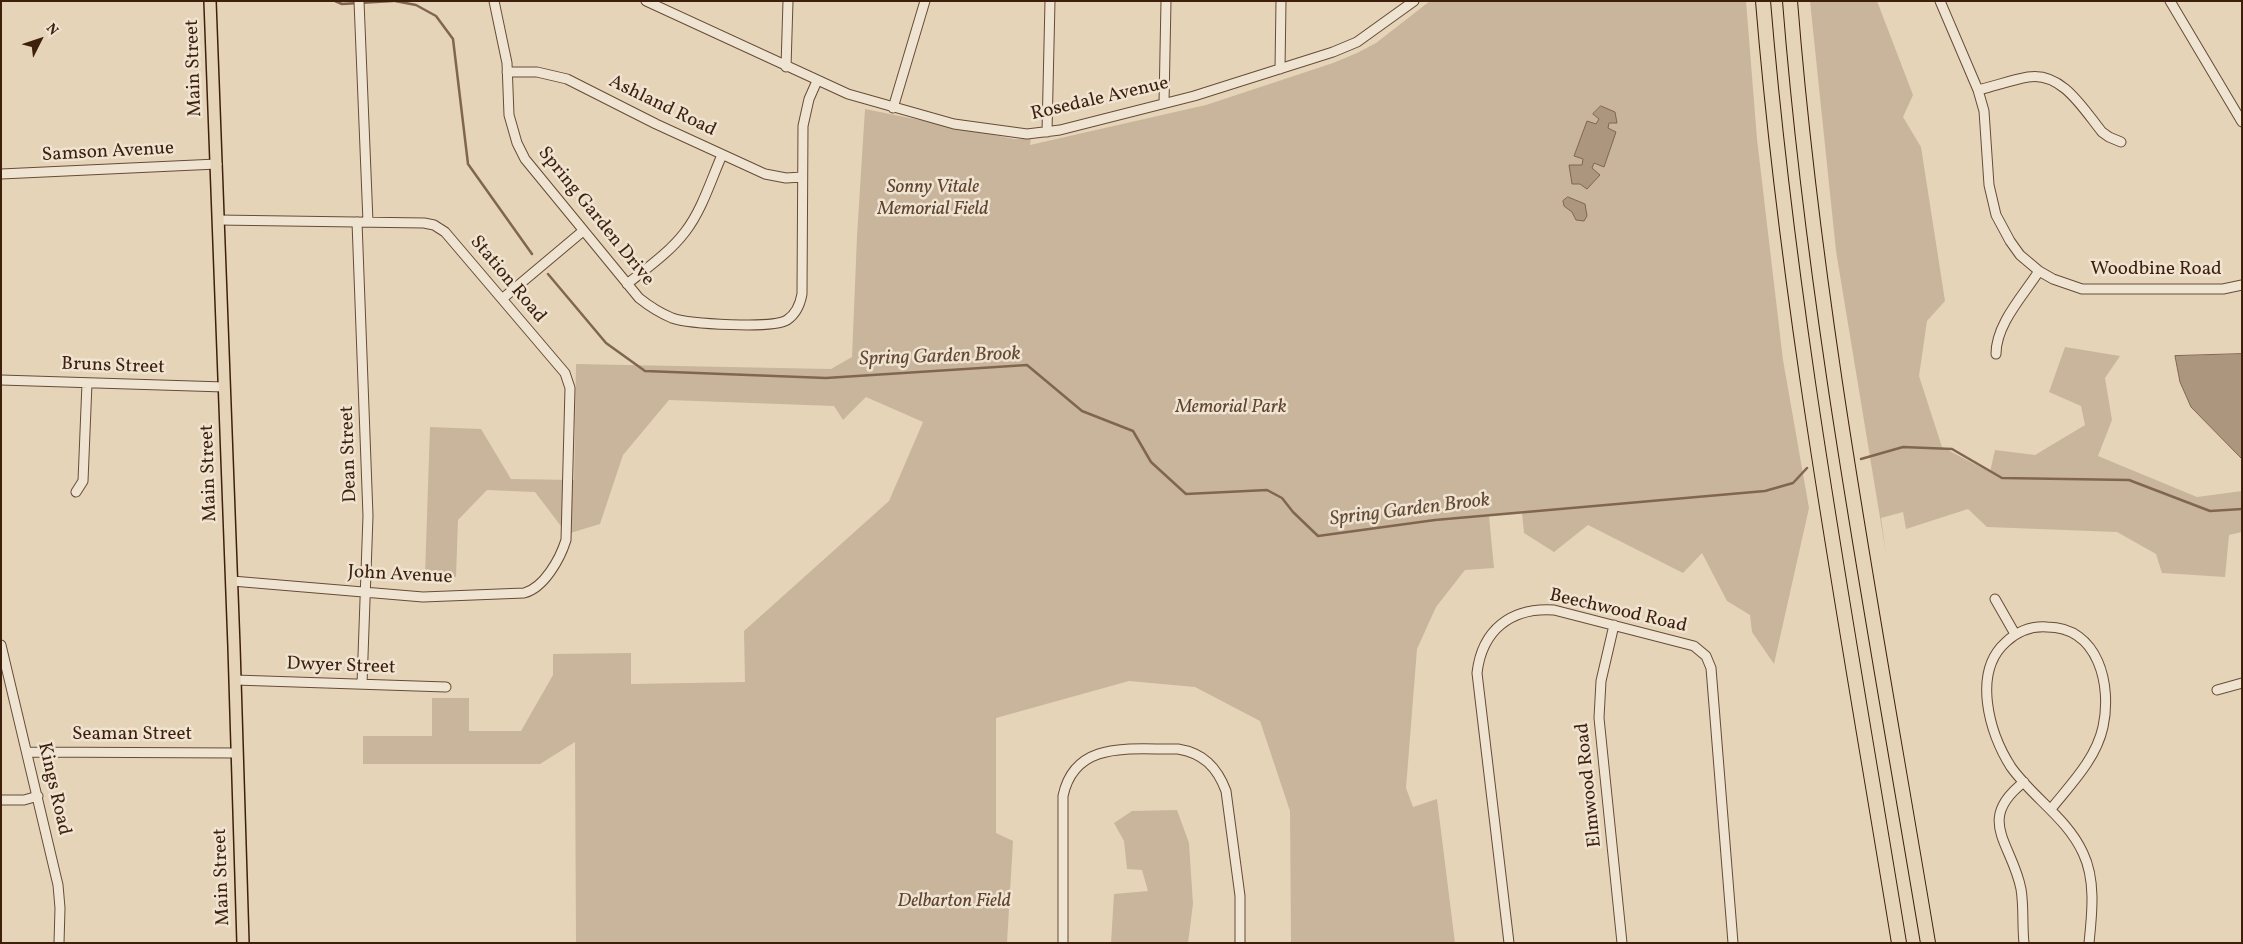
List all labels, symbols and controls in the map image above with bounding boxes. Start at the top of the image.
north arrow [15,15,65,65]
street label: Main Street [182,19,208,117]
text: N [41,20,62,40]
street label: Ashland Road [605,71,719,143]
street label: Rosedale Avenue [1029,73,1171,127]
street label: Samson Avenue [41,138,175,168]
street label: Spring Garden Drive [532,143,658,291]
park label: Sonny Vitale Memorial Field [878,178,988,222]
street label: Station Road [464,232,550,328]
street label: Woodbine Road [2090,260,2222,282]
water label: Spring Garden Brook [859,343,1021,373]
street label: Bruns Street [61,354,165,380]
park label: Memorial Park [1175,398,1287,420]
street label: Dean Street [337,405,363,503]
street label: Main Street [197,424,223,522]
water label: Spring Garden Brook [1328,489,1492,533]
street label: John Avenue [347,562,453,590]
street label: Beechwood Road [1547,585,1689,639]
street label: Dwyer Street [286,654,396,680]
street label: Elmwood Road [1572,721,1608,849]
street label: Seaman Street [72,725,192,747]
street label: Kings Road [31,740,75,838]
street label: Main Street [210,828,236,926]
park label: Delbarton Field [897,892,1011,914]

